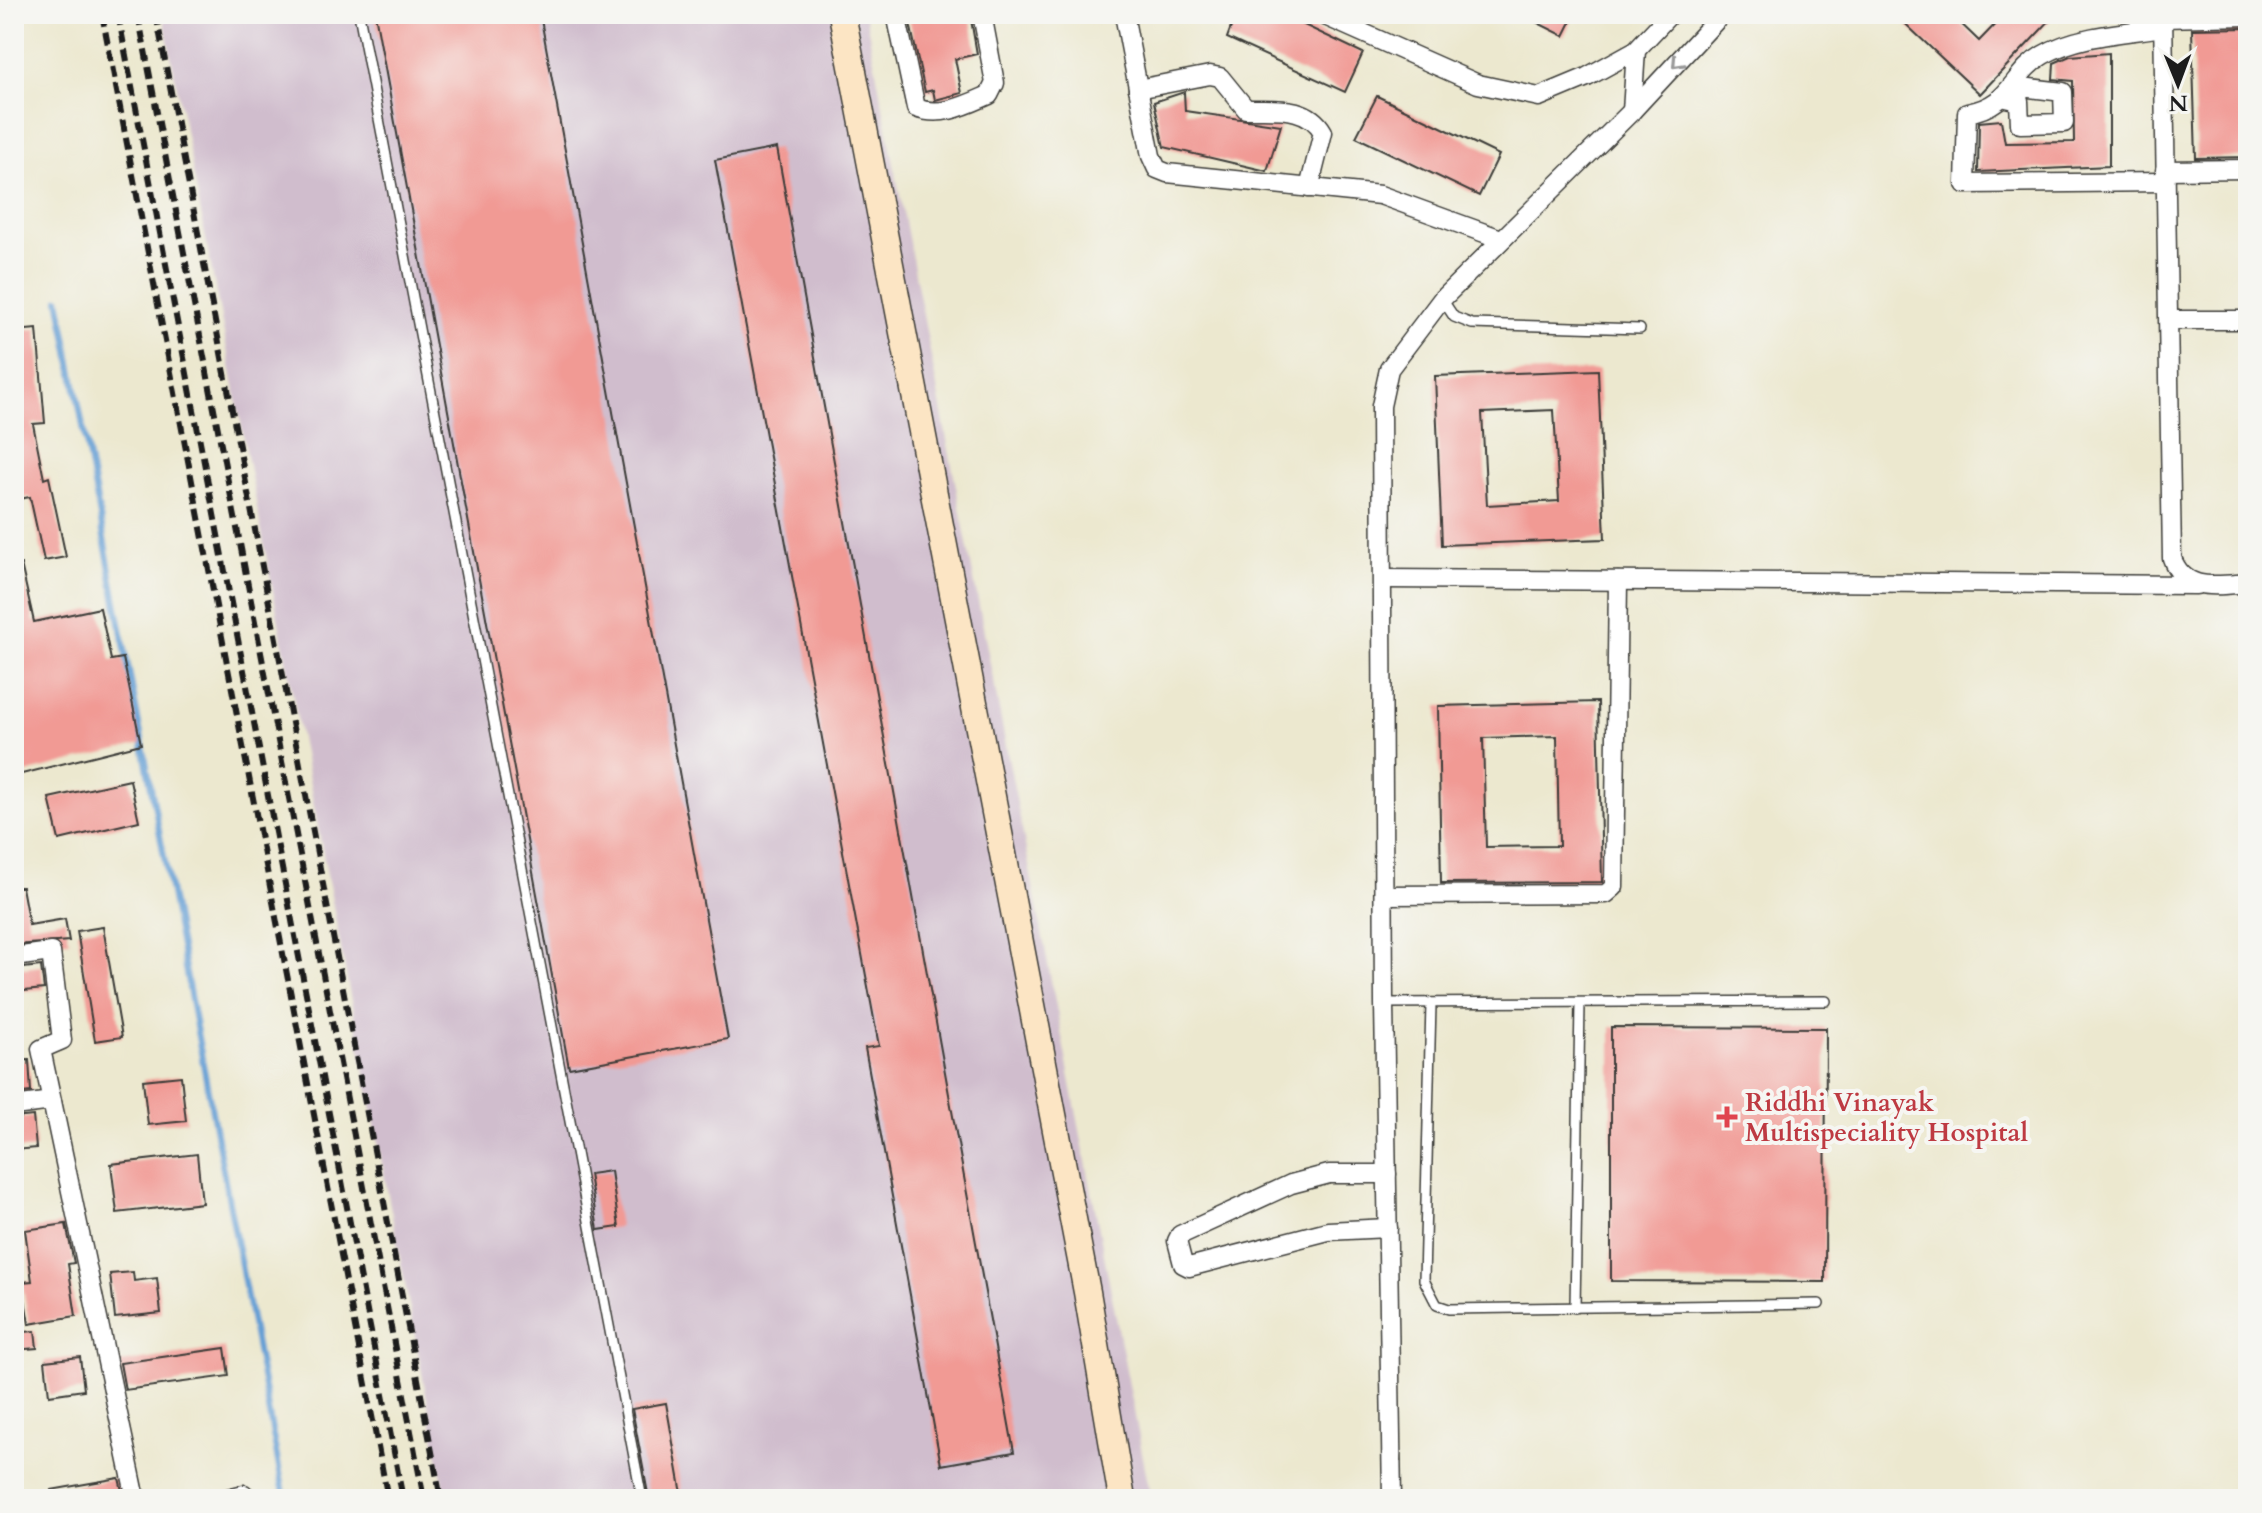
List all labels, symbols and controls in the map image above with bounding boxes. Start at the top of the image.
north arrow [2138,44,2218,124]
one-way arrow [1672,53,1686,68]
text: N [2169,88,2188,118]
place label: Riddhi Vinayak Multispeciality Hospital [1745,1085,2028,1150]
marker: Riddhi Vinayak Multispeciality Hospital [1716,1106,1738,1128]

